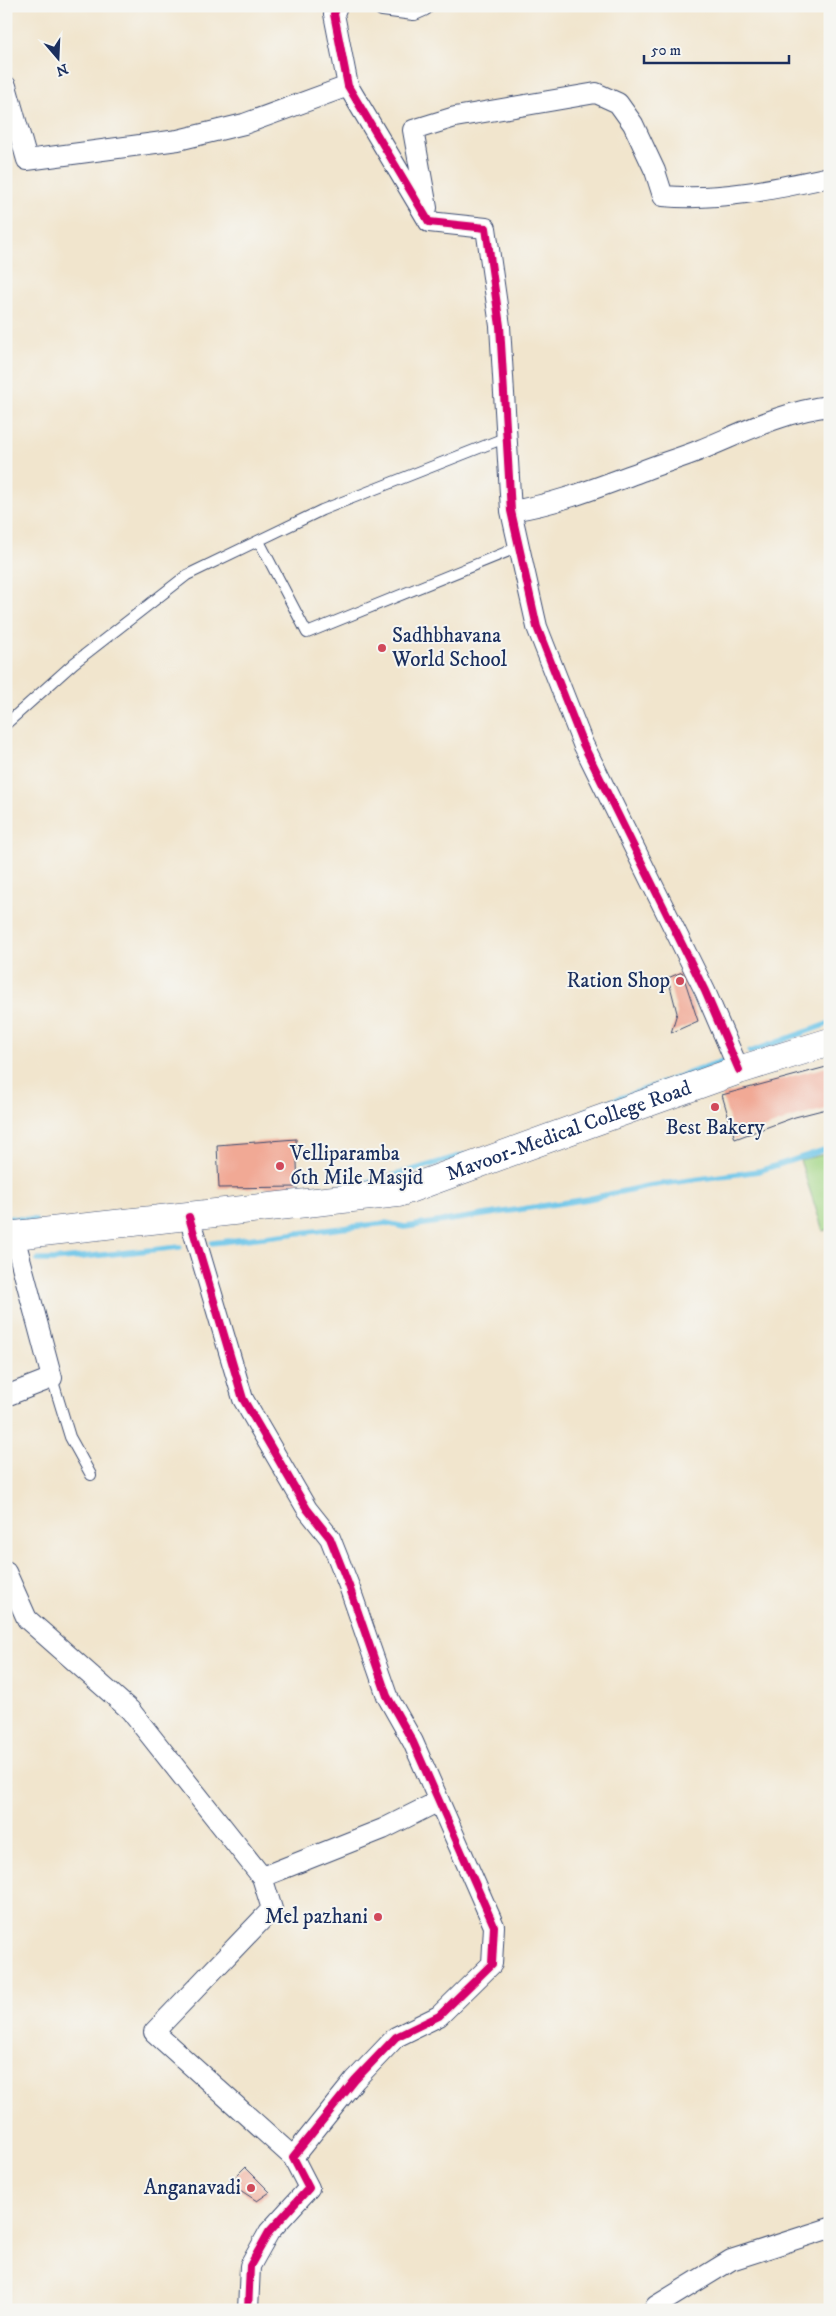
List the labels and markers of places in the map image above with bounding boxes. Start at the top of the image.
place label: Sadhbhavana World School [391,623,508,673]
marker: Sadhbhavana World School [376,642,388,654]
place label: Ration Shop [567,968,670,994]
marker: Ration Shop [674,975,686,987]
marker: Best Bakery [709,1101,721,1113]
place label: Best Bakery [665,1115,766,1141]
place label: Velliparamba 6th Mile Masjid [289,1141,424,1191]
marker: Velliparamba 6th Mile Masjid [274,1160,286,1172]
place label: Mel pazhani [265,1904,368,1930]
marker: Mel pazhani [372,1911,384,1923]
place label: Anganavadi [144,2175,241,2201]
marker: Anganavadi [245,2182,257,2194]

